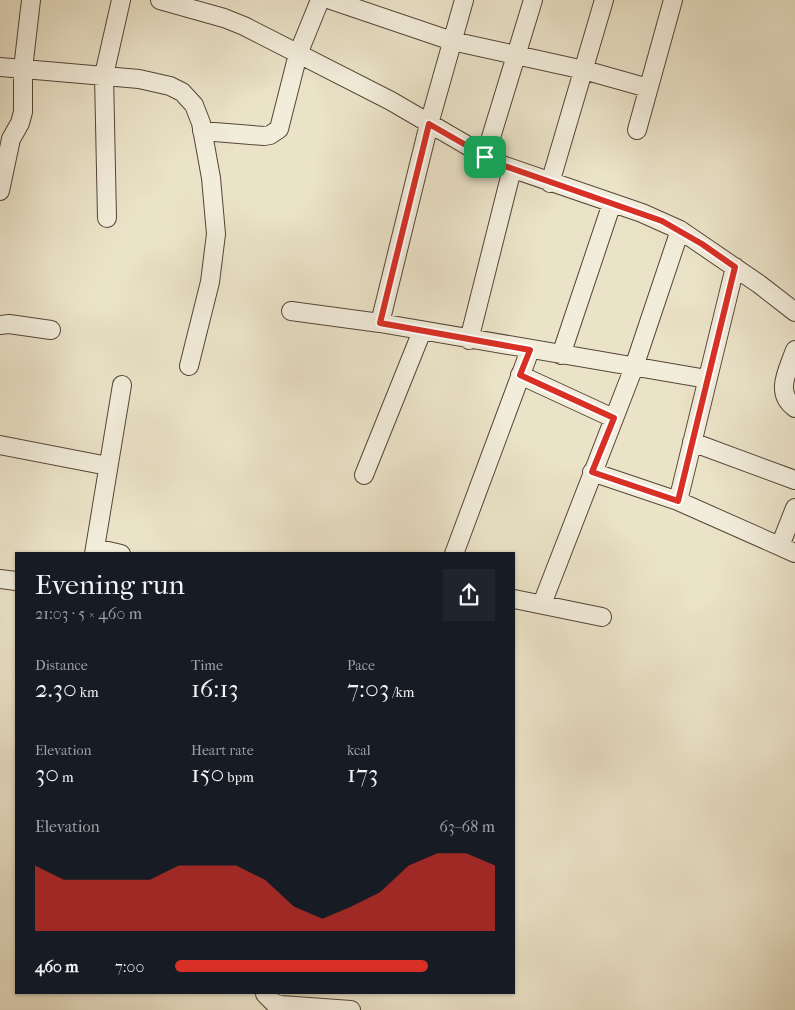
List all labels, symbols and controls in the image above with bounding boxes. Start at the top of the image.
pin [464,136,506,178]
icon: arrive [471,143,499,171]
text: Evening run [35,568,185,601]
button: share [443,569,495,621]
text: 21:03 · 5 × 460 m [35,604,142,623]
text: Distance [35,657,88,674]
text: Time [191,657,223,674]
text: Pace [347,657,375,674]
text: 2.30 [35,674,77,703]
text: 16:13 [191,674,239,703]
text: 7:03 [347,674,389,703]
text: km [77,684,99,701]
text: /km [389,684,414,701]
text: Elevation [35,742,92,759]
text: Heart rate [191,742,254,759]
text: kcal [347,742,371,759]
text: 30 [35,759,59,788]
text: 150 [191,759,224,788]
text: 173 [347,759,378,788]
text: m [59,769,74,786]
text: bpm [224,769,254,786]
text: Elevation [35,817,100,836]
text: 63–68 m [439,817,495,836]
text: 460 m [35,957,79,976]
text: 7:00 [115,957,144,976]

